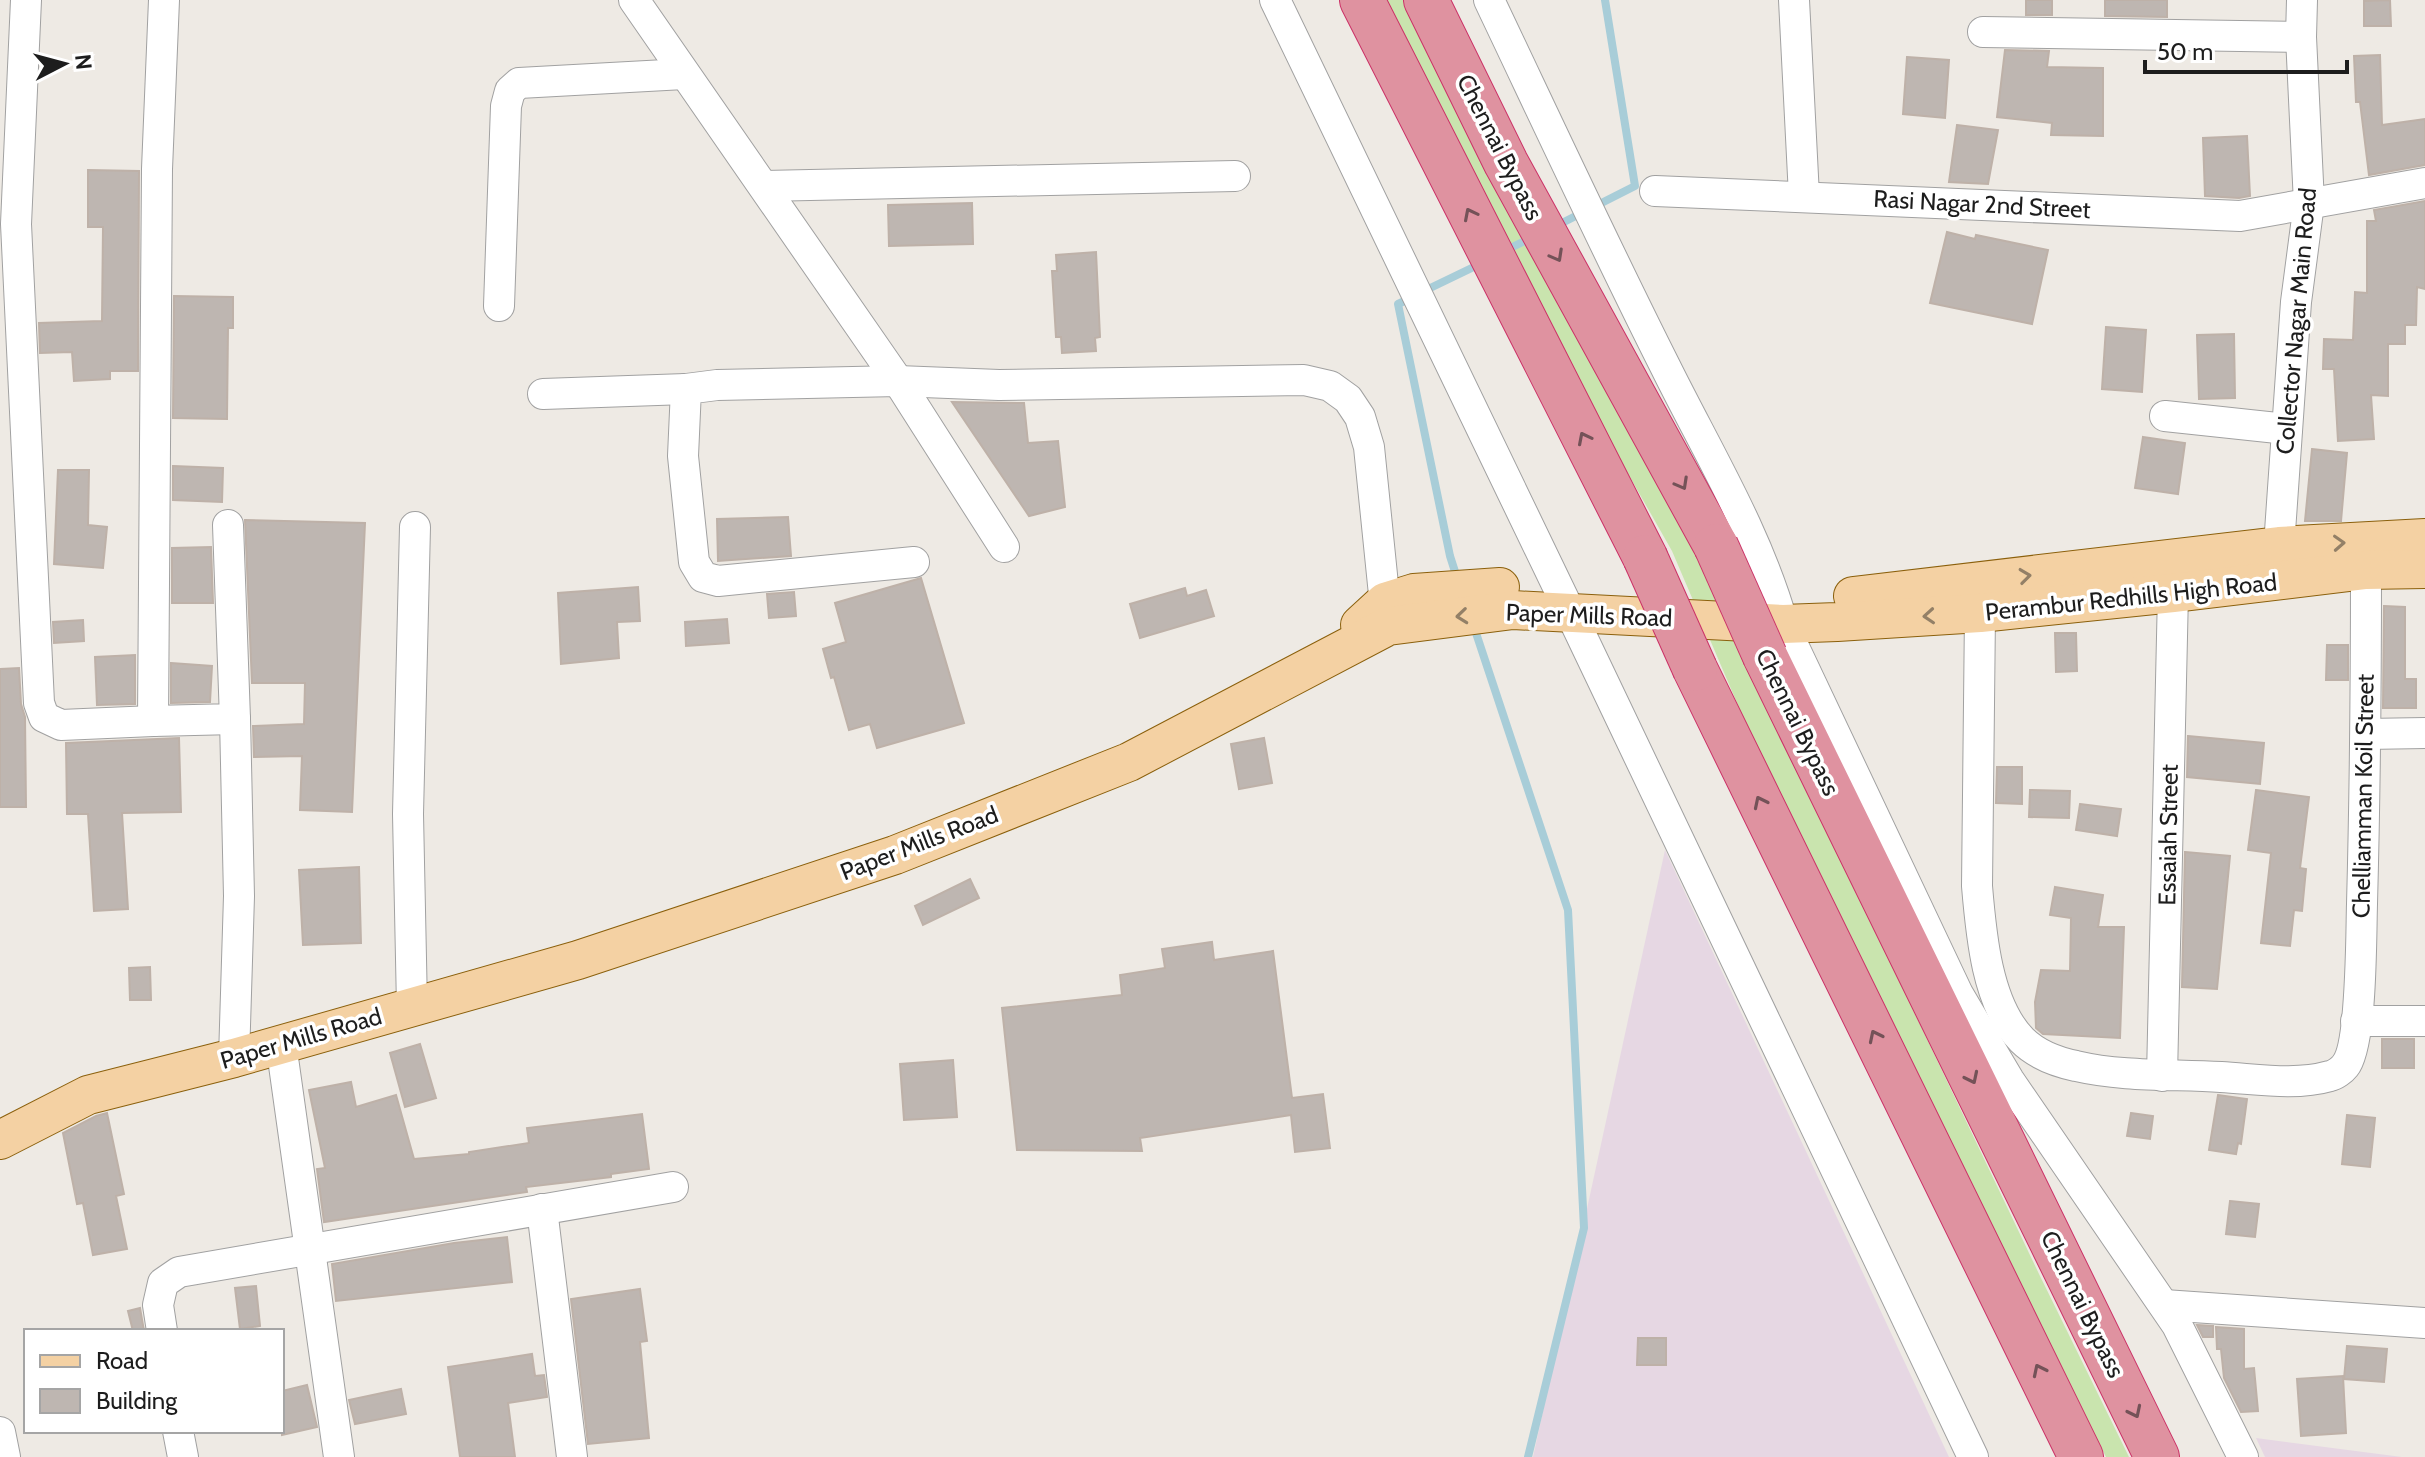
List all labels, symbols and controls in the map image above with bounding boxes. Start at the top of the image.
north arrow [24,24,104,104]
scale bar [2145,24,2347,74]
text: 50 m [2157,37,2213,66]
text: N [69,53,98,71]
street label: Chennai Bypass [1451,69,1549,225]
street label: Rasi Nagar 2nd Street [1873,184,2091,224]
street label: Collector Nagar Main Road [2270,186,2322,456]
one-way arrow [1465,207,1480,222]
one-way arrow [1547,248,1562,262]
one-way arrow [1579,432,1594,447]
one-way arrow [1672,475,1688,490]
one-way arrow [2333,535,2346,552]
street label: Perambur Redhills High Road [1984,567,2278,627]
one-way arrow [2019,568,2032,585]
street label: Paper Mills Road [1505,598,1673,632]
one-way arrow [1455,607,1468,624]
one-way arrow [1922,607,1935,624]
street label: Chennai Bypass [1750,644,1846,800]
street label: Chelliamman Koil Street [2346,674,2380,918]
street label: Essaiah Street [2152,764,2184,906]
one-way arrow [1754,796,1770,811]
street label: Paper Mills Road [836,800,1002,886]
street label: Paper Mills Road [217,1001,385,1075]
one-way arrow [1869,1029,1885,1044]
one-way arrow [1962,1069,1978,1084]
street label: Chennai Bypass [2035,1226,2131,1382]
legend [24,1329,284,1433]
text: Road [96,1346,148,1375]
one-way arrow [2033,1363,2049,1378]
text: Building [96,1386,178,1415]
one-way arrow [2125,1403,2141,1418]

